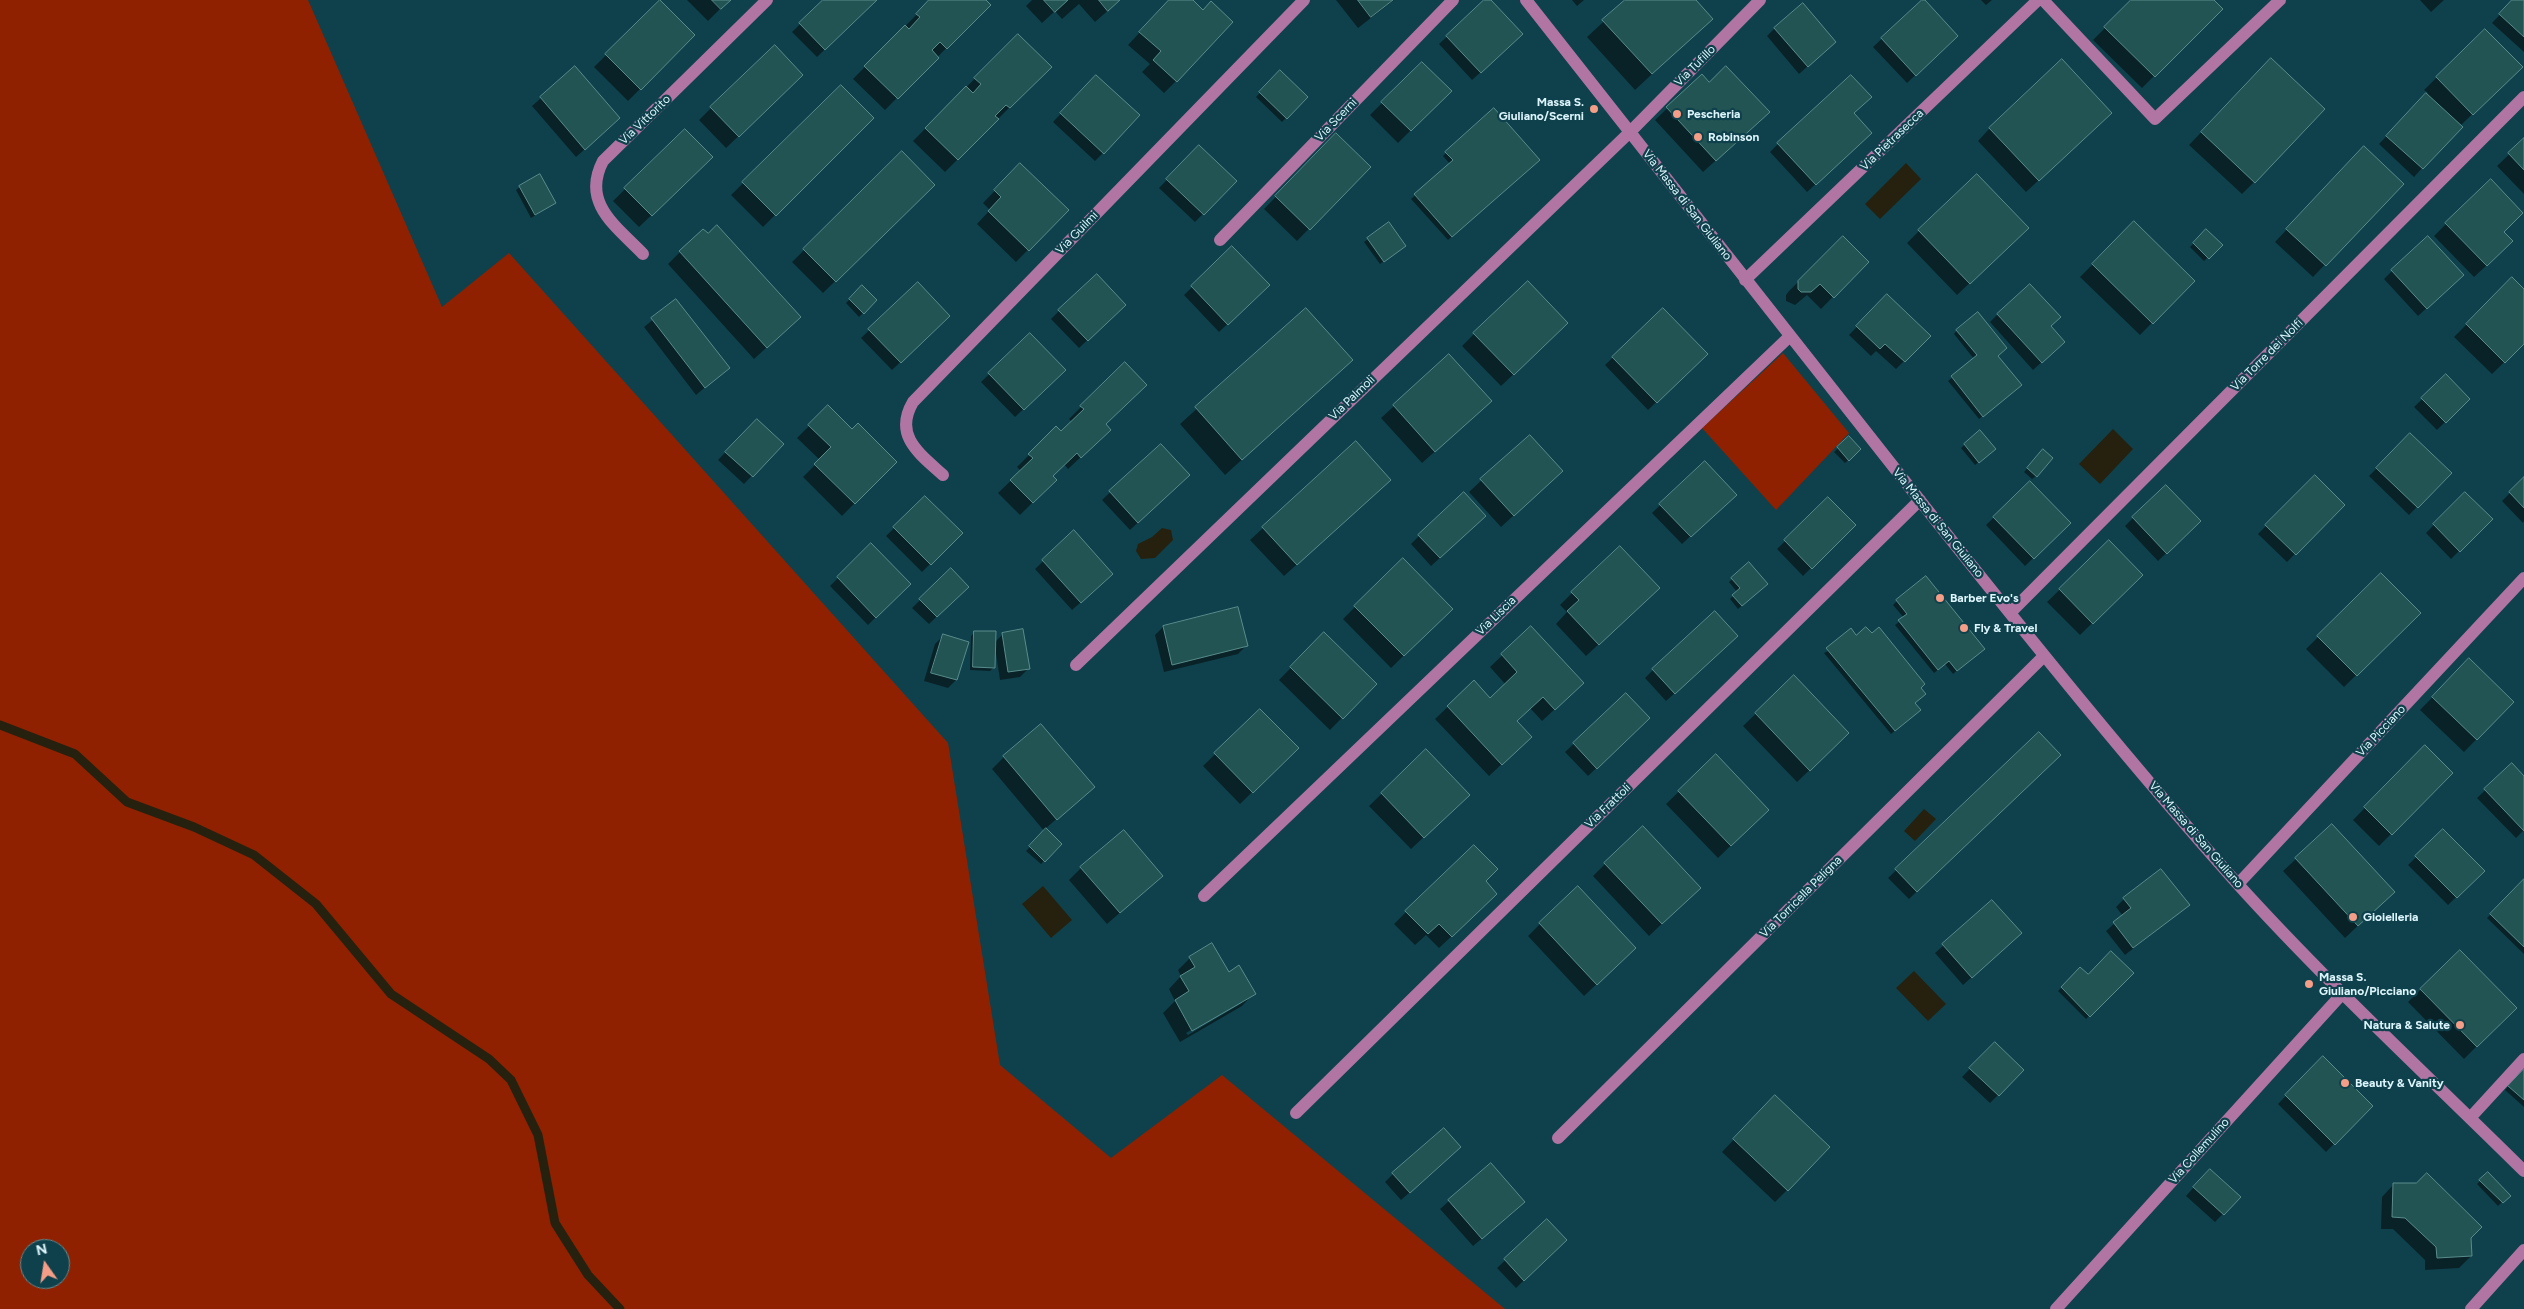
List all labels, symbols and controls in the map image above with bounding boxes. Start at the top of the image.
street label: Via Tufillo [1671,42,1719,90]
street label: Via Vittorito [616,92,674,148]
place label: Massa S. Giuliano/Scerni [1499,95,1584,123]
street label: Via Scerni [1312,96,1360,144]
marker: Massa S. Giuliano/Scerni [1588,103,1600,115]
street label: Via Pietrasecca [1857,106,1927,174]
place label: Pescheria [1687,107,1740,121]
marker: Pescheria [1671,108,1683,120]
place label: Robinson [1708,130,1759,144]
marker: Robinson [1692,131,1704,143]
street label: Via Massa di San Giuliano [1639,147,1735,263]
street label: Via Guilmi [1053,208,1101,258]
street label: Via Torre dei Nolfi [2228,316,2306,394]
street label: Via Palmoli [1326,373,1378,423]
street label: Via Massa di San Giuliano [1889,465,1987,581]
place label: Barber Evo's [1950,591,2019,605]
marker: Barber Evo's [1934,592,1946,604]
street label: Via Liscia [1473,593,1519,639]
place label: Fly & Travel [1974,621,2037,635]
marker: Fly & Travel [1958,622,1970,634]
street label: Via Picciano [2353,702,2409,760]
street label: Via Massa di San Giuliano [2146,779,2246,891]
street label: Via Frattoli [1582,781,1634,831]
street label: Via Torricella Peligna [1757,853,1845,941]
place label: Gioielleria [2363,910,2418,924]
marker: Gioielleria [2347,911,2359,923]
place label: Massa S. Giuliano/Picciano [2319,970,2416,998]
marker: Massa S. Giuliano/Picciano [2303,978,2315,990]
place label: Natura & Salute [2363,1018,2450,1032]
marker: Natura & Salute [2454,1019,2466,1031]
place label: Beauty & Vanity [2355,1076,2444,1090]
marker: Beauty & Vanity [2339,1077,2351,1089]
street label: Via Collemulino [2166,1115,2232,1187]
north arrow [20,1239,70,1289]
text: N [35,1240,49,1259]

